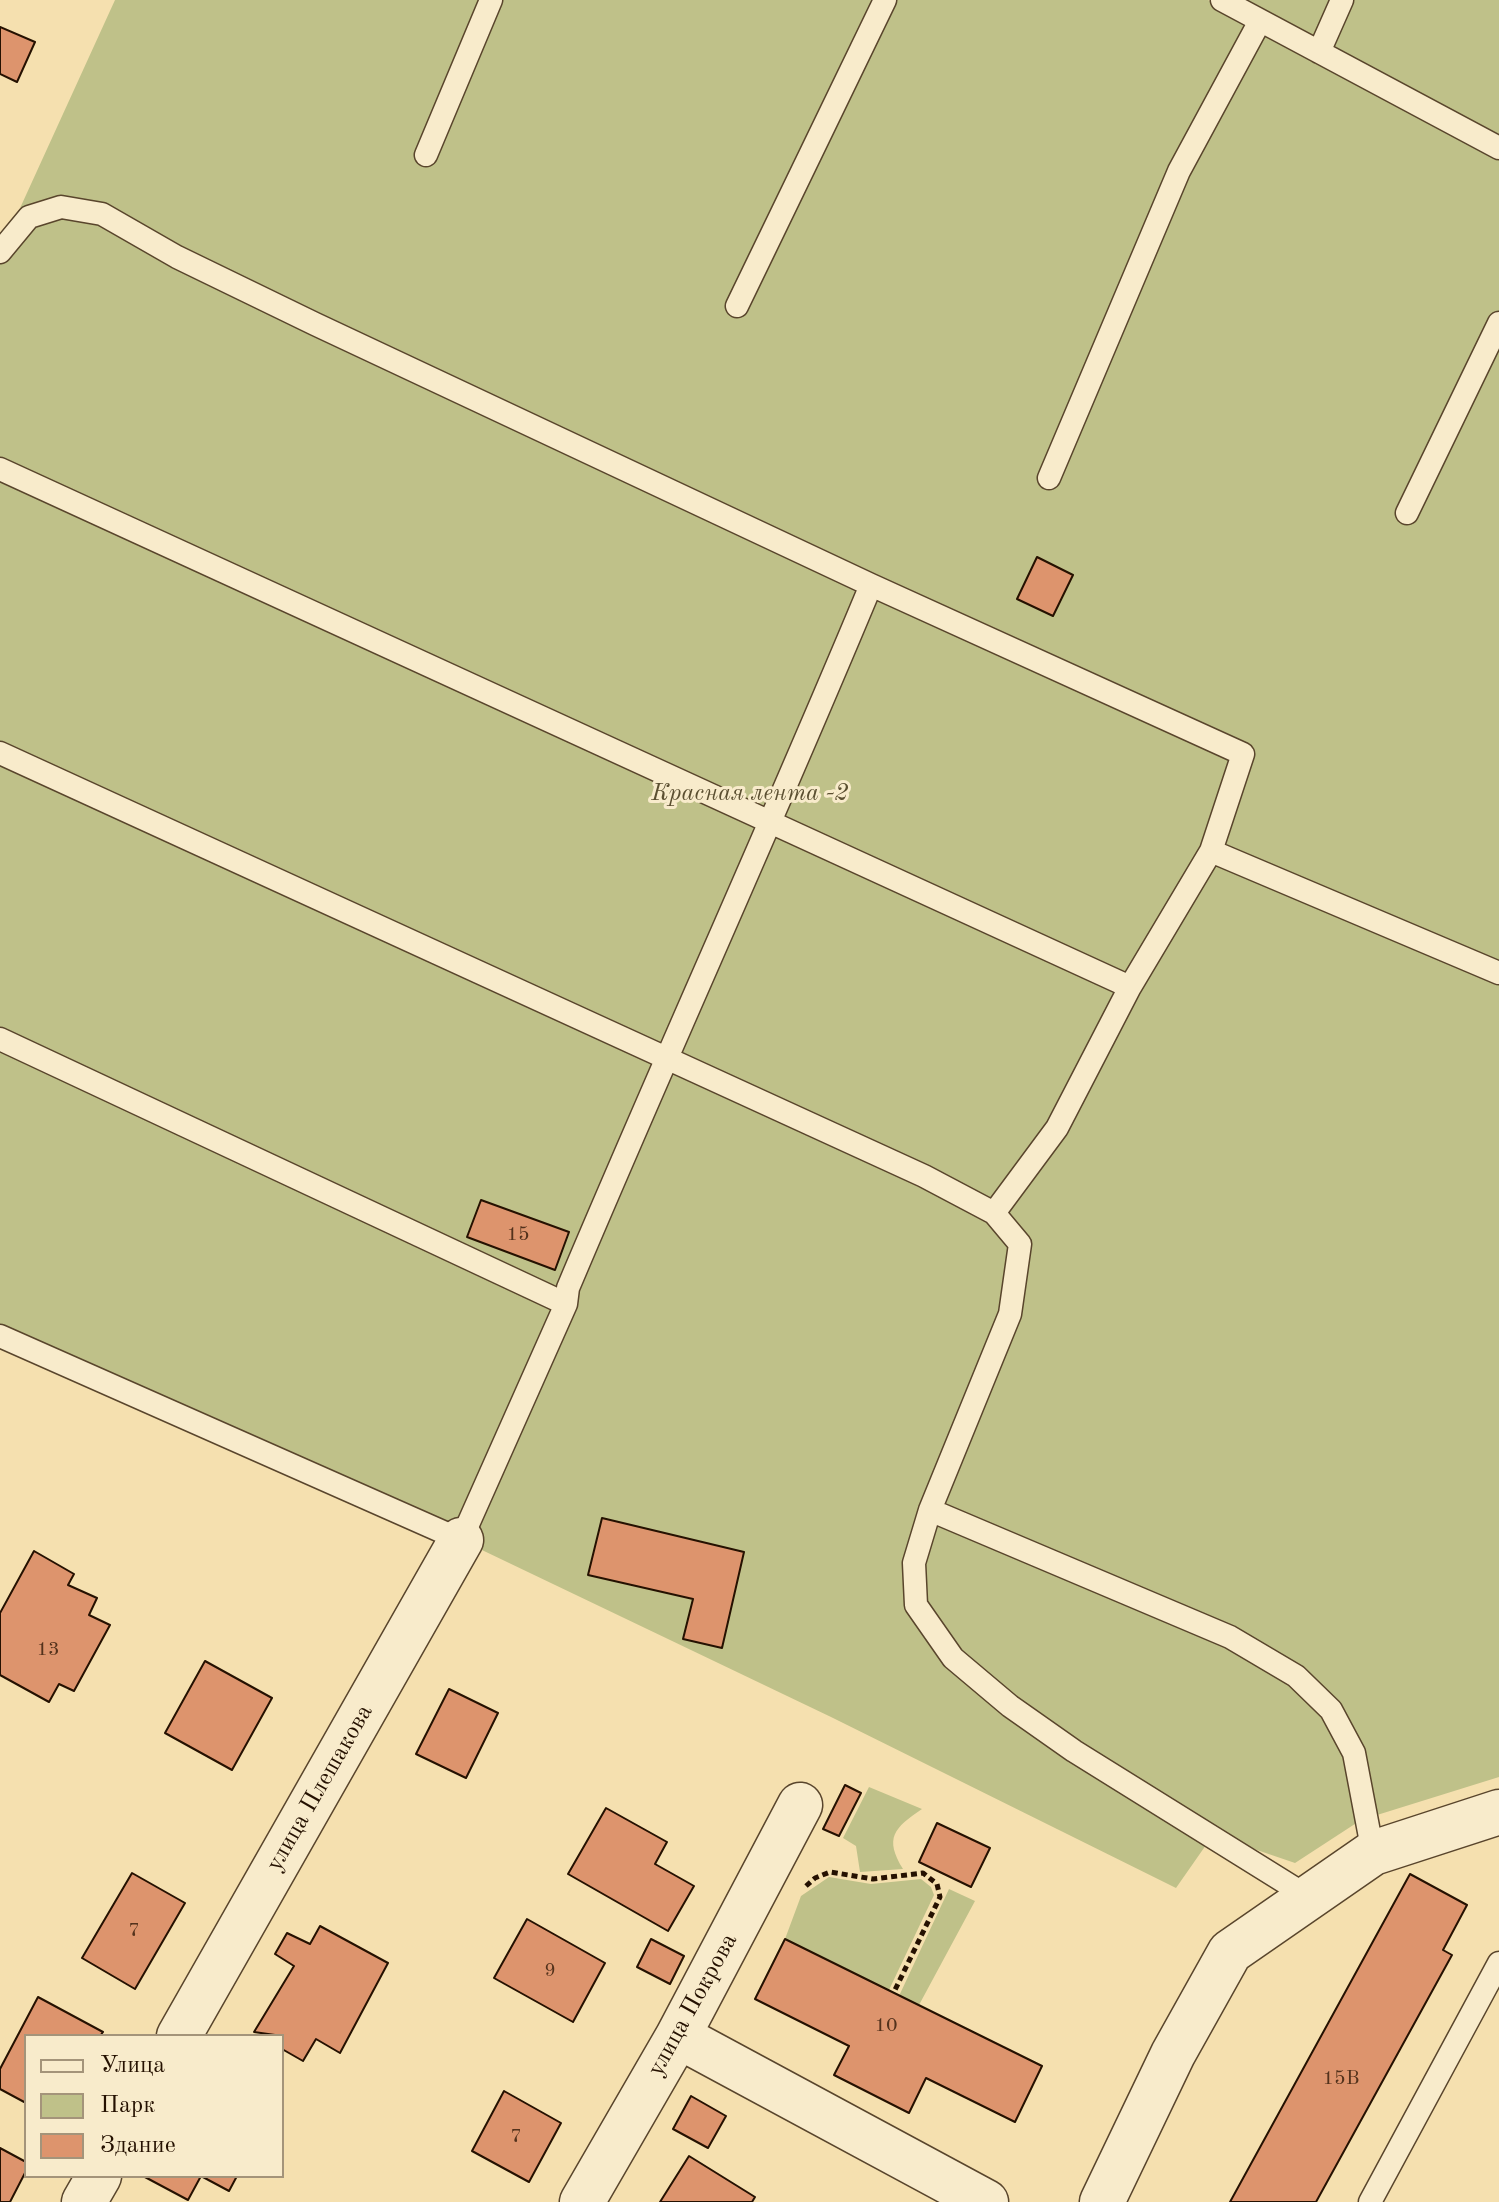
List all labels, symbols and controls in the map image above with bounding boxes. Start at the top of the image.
park label: Красная лента -2 [652,780,848,808]
house number: 15 [506,1223,530,1247]
house number: 13 [36,1638,60,1662]
street label: улица Плешакова [261,1700,379,1876]
house number: 7 [128,1919,140,1943]
street label: улица Покрова [642,1929,744,2081]
house number: 9 [544,1959,556,1983]
house number: 10 [874,2014,898,2038]
legend [24,2034,284,2178]
text: Улица [100,2054,165,2078]
house number: 15В [1323,2067,1359,2091]
text: Парк [100,2094,155,2118]
house number: 7 [510,2125,522,2149]
text: Здание [100,2134,176,2158]

